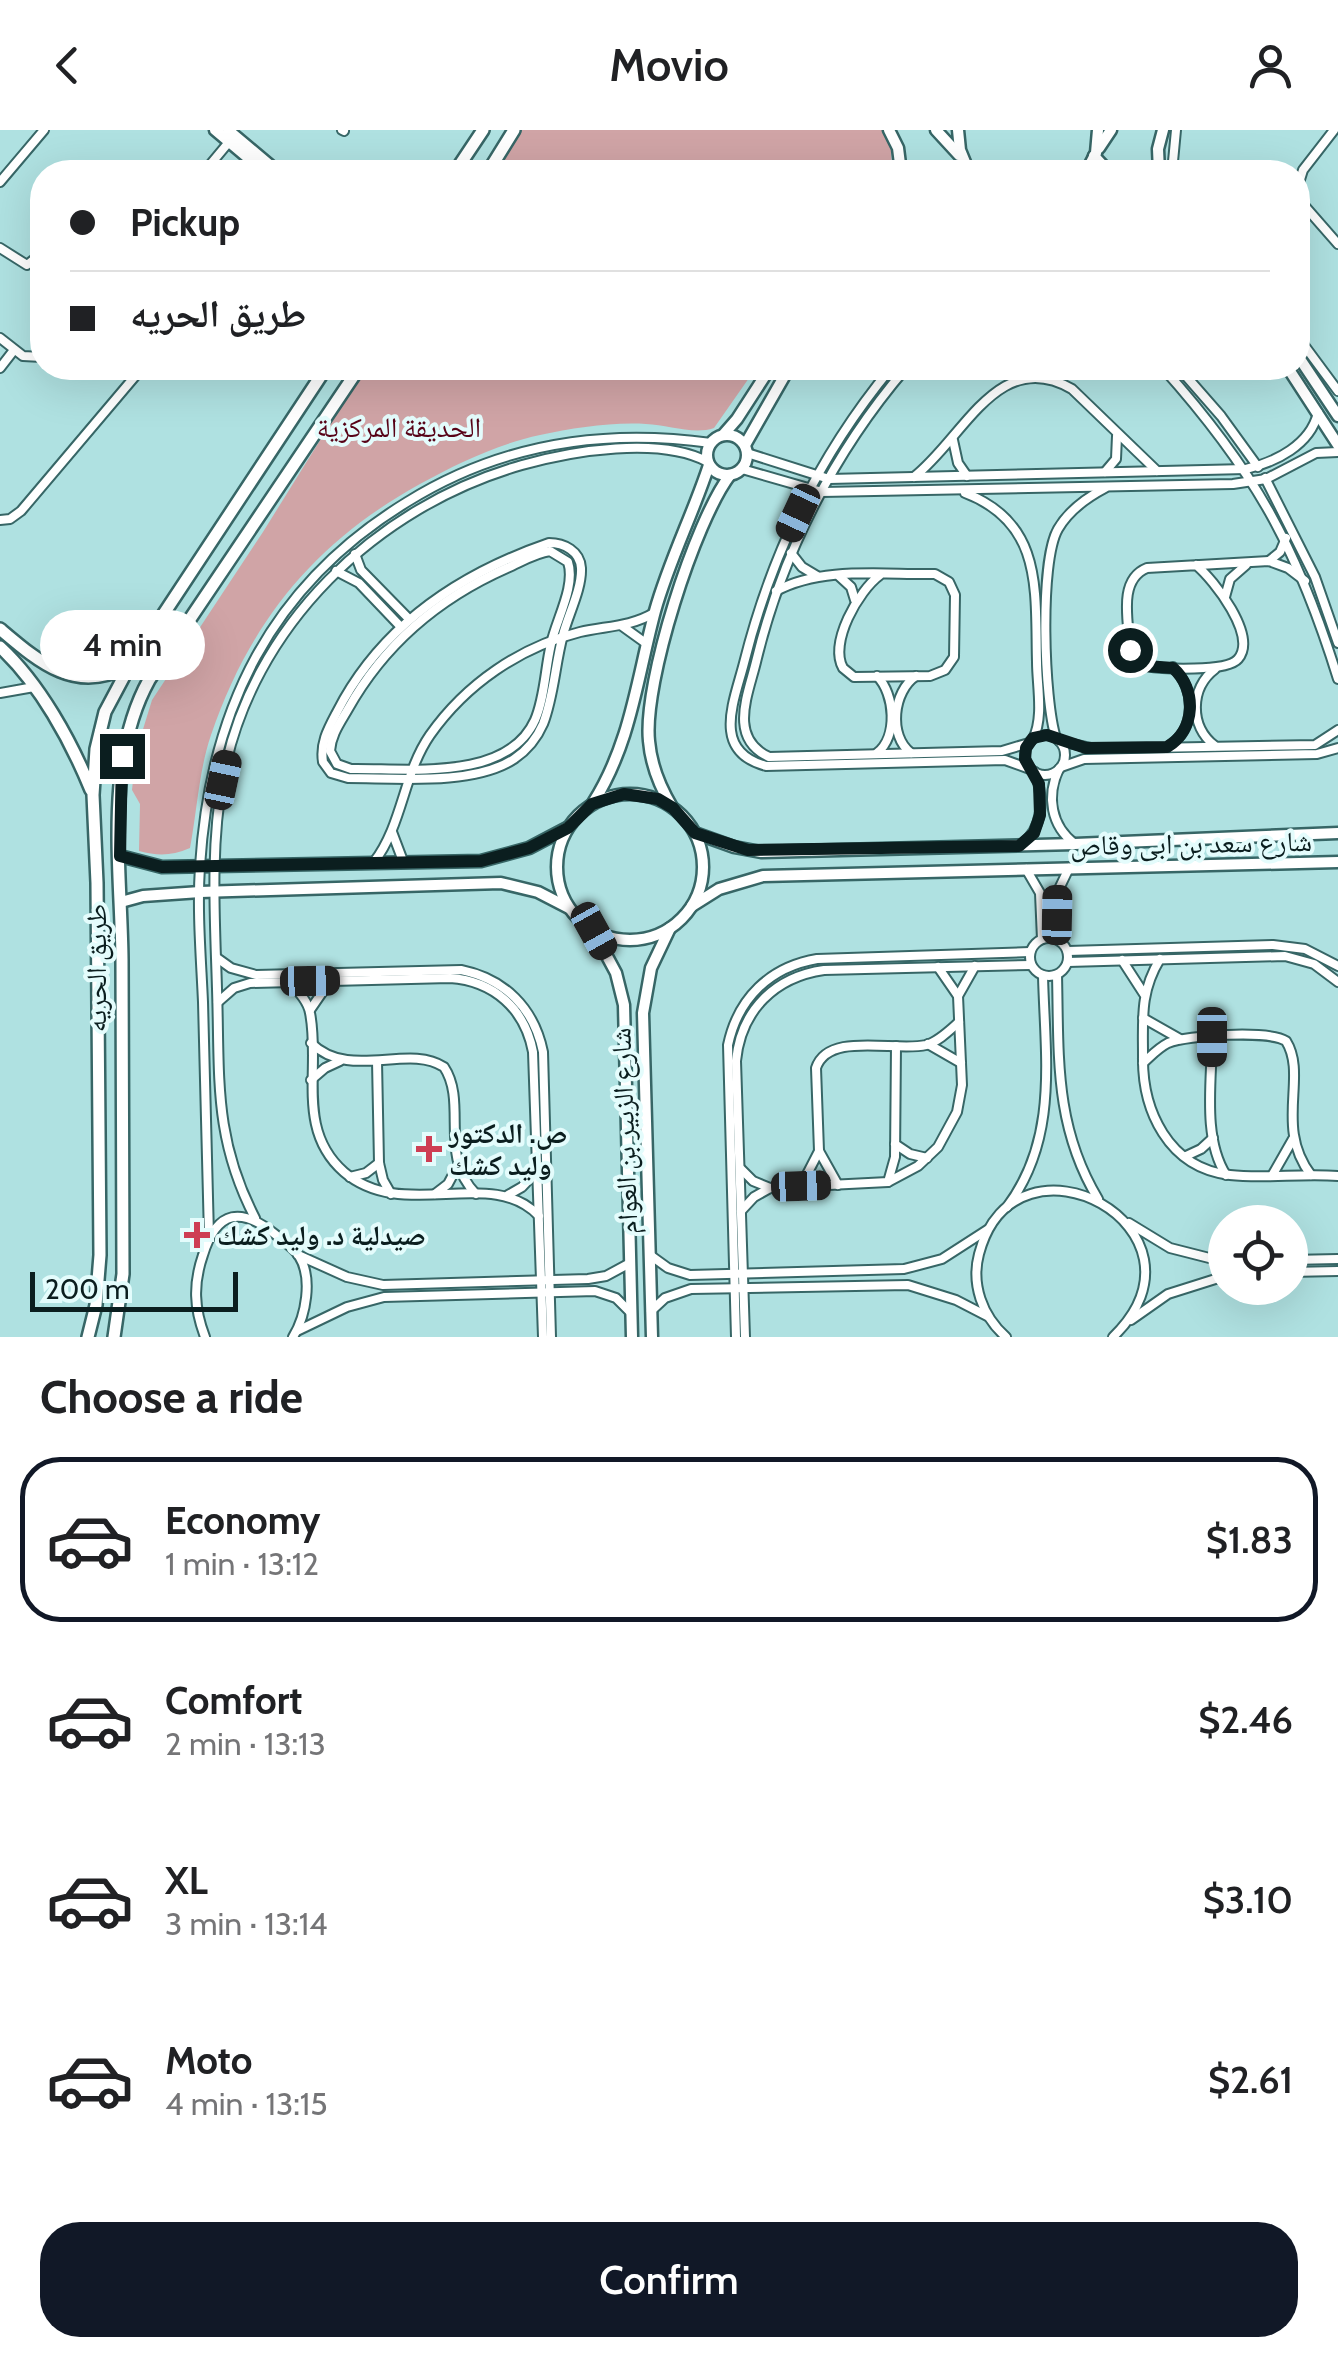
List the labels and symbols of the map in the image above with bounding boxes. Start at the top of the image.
park label: الحديقة المركزية [317,410,481,444]
car [772,479,824,547]
callout: 4 min [39,611,204,681]
route start [1108,628,1153,673]
route end [100,734,145,779]
car [202,748,244,812]
street label: شارع سعد بن ابى وقاص [1070,824,1312,863]
car [1041,885,1073,945]
car [566,897,622,965]
street label: طريق الحريه [79,904,114,1032]
car [280,965,340,997]
car [1197,1007,1227,1067]
street label: شارع الزبير بن العوام [603,1027,647,1235]
place label: ص. الدكتور وليد كشك [448,1116,568,1182]
marker: ص. الدكتور وليد كشك [418,1138,440,1160]
car [770,1170,832,1202]
place label: صيدلية د. وليد كشك [217,1218,426,1252]
marker: صيدلية د. وليد كشك [186,1224,208,1246]
scale bar [30,1267,238,1312]

